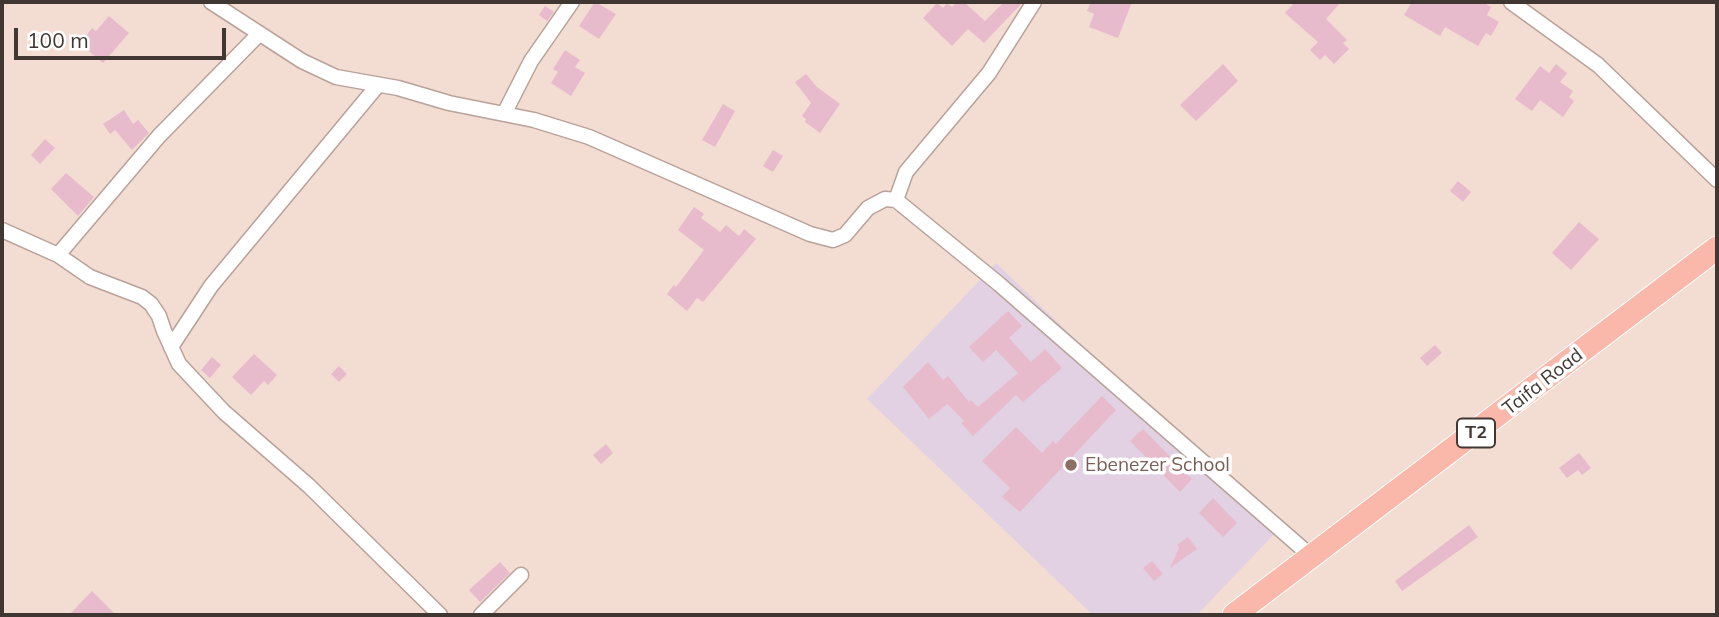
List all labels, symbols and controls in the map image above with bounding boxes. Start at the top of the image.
scale bar [18,14,229,58]
text: 100 m [27,27,89,53]
street label: Taifa Road [1498,344,1588,420]
road number: T2 [1457,418,1495,447]
place label: Ebenezer School [1085,454,1230,476]
marker: Ebenezer School [1063,457,1079,473]

